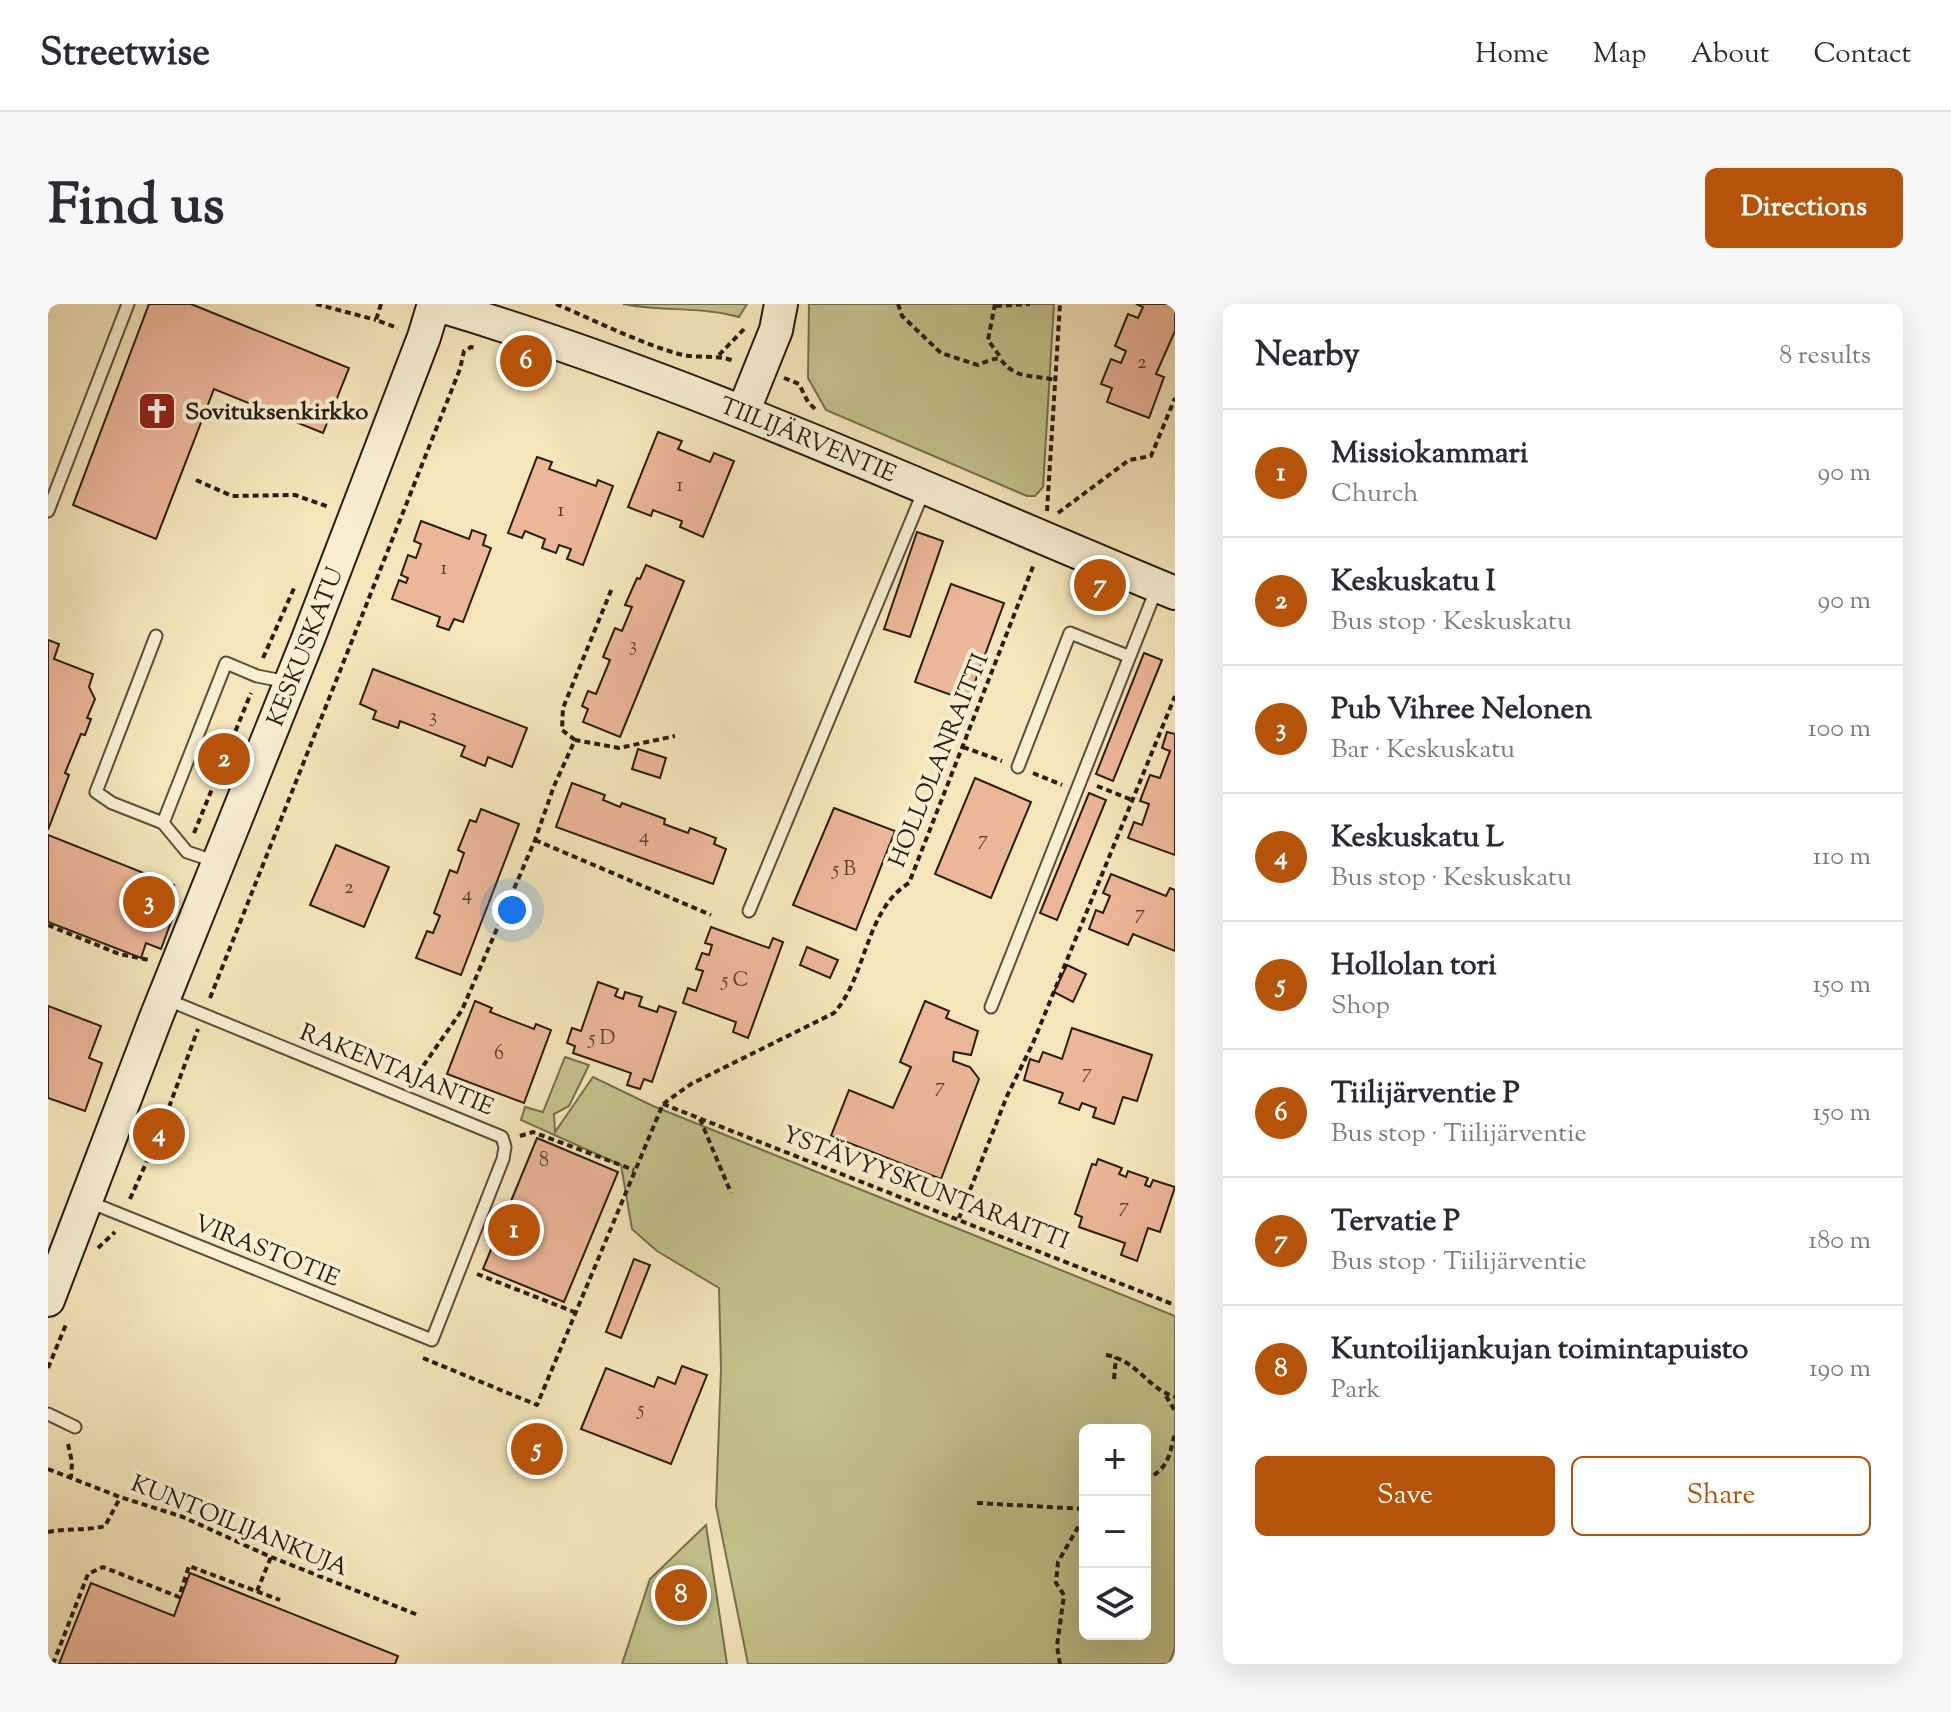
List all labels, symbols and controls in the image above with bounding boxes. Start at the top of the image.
text: Streetwise [40,28,210,82]
text: Home [1475,35,1549,75]
text: Map [1593,35,1647,75]
text: About [1691,35,1769,75]
text: Contact [1813,35,1911,75]
text: Find us [48,168,224,249]
button: Directions [1705,168,1903,248]
pin: 6 [500,331,552,391]
text: Nearby [1255,332,1360,381]
text: 8 results [1779,338,1871,375]
house number: 2 [1137,349,1147,378]
church icon: Sovituksenkirkko [136,390,178,432]
street label: TIILIJÄRVENTIE [714,390,901,493]
place label: Sovituksenkirkko [185,396,368,430]
text: Missiokammari [1331,433,1528,476]
text: 1 [1277,455,1285,492]
text: 90 m [1818,455,1871,492]
house number: 1 [677,472,684,501]
text: Church [1331,476,1419,513]
house number: 1 [558,497,565,526]
house number: 1 [441,555,448,584]
pin: 7 [1074,555,1126,615]
text: Keskuskatu I [1331,561,1496,604]
street label: KESKUSKATU [260,562,353,732]
text: 2 [1275,583,1287,620]
text: 90 m [1818,583,1871,620]
text: Bus stop · Keskuskatu [1331,604,1572,641]
house number: 3 [629,632,637,661]
street label: HOLLOLANRAITTI [881,648,998,873]
text: Pub Vihree Nelonen [1331,689,1592,732]
house number: 3 [429,703,437,732]
text: 3 [1276,711,1286,748]
text: 100 m [1808,711,1871,748]
pin: 2 [198,729,250,789]
text: Bar · Keskuskatu [1331,732,1515,769]
text: Keskuskatu L [1331,817,1504,860]
house number: 4 [639,823,649,852]
house number: 7 [978,826,988,855]
text: 4 [1274,839,1288,876]
text: 110 m [1813,839,1871,876]
house number: 5 B [831,856,856,885]
text: Bus stop · Keskuskatu [1331,860,1572,897]
pin: 3 [123,872,175,932]
house number: 2 [344,874,354,903]
house number: 4 [462,881,472,910]
your location [492,890,532,930]
house number: 7 [1135,900,1145,929]
text: Hollolan tori [1331,945,1496,988]
house number: 5 C [720,967,749,996]
text: 5 [1277,967,1285,1004]
text: 150 m [1812,967,1871,1004]
text: Shop [1331,988,1390,1025]
street label: RAKENTAJANTIE [294,1016,499,1125]
house number: 5 D [588,1025,615,1054]
house number: 6 [494,1040,504,1069]
house number: 7 [1082,1059,1092,1088]
house number: 7 [935,1073,945,1102]
text: Tiilijärventie P [1331,1073,1520,1116]
text: 6 [1275,1095,1287,1132]
text: 150 m [1812,1095,1871,1132]
pin: 4 [133,1104,185,1164]
text: Bus stop · Tiilijärventie [1331,1116,1587,1153]
street label: YSTÄVYYSKUNTARAITTI [777,1118,1074,1259]
house number: 8 [539,1147,549,1176]
house number: 7 [1119,1193,1129,1222]
pin: 1 [488,1200,540,1260]
text: Tervatie P [1331,1201,1460,1244]
street label: VIRASTOTIE [188,1207,345,1297]
text: 7 [1274,1223,1288,1260]
text: 180 m [1808,1223,1871,1260]
text: Bus stop · Tiilijärventie [1331,1244,1587,1281]
text: Kuntoilijankujan toimintapuisto [1331,1329,1748,1372]
text: 8 [1274,1351,1288,1388]
text: 190 m [1809,1351,1871,1388]
text: Park [1331,1372,1381,1409]
house number: 5 [637,1396,645,1425]
pin: 5 [511,1419,563,1479]
map controls [1079,1424,1151,1640]
button: + [1079,1424,1151,1496]
button: Save [1255,1456,1555,1536]
button: Share [1571,1456,1871,1536]
street label: KUNTOILIJANKUJA [125,1468,353,1586]
button: − [1079,1496,1151,1568]
pin: 8 [655,1565,707,1625]
button: layers [1079,1568,1151,1640]

